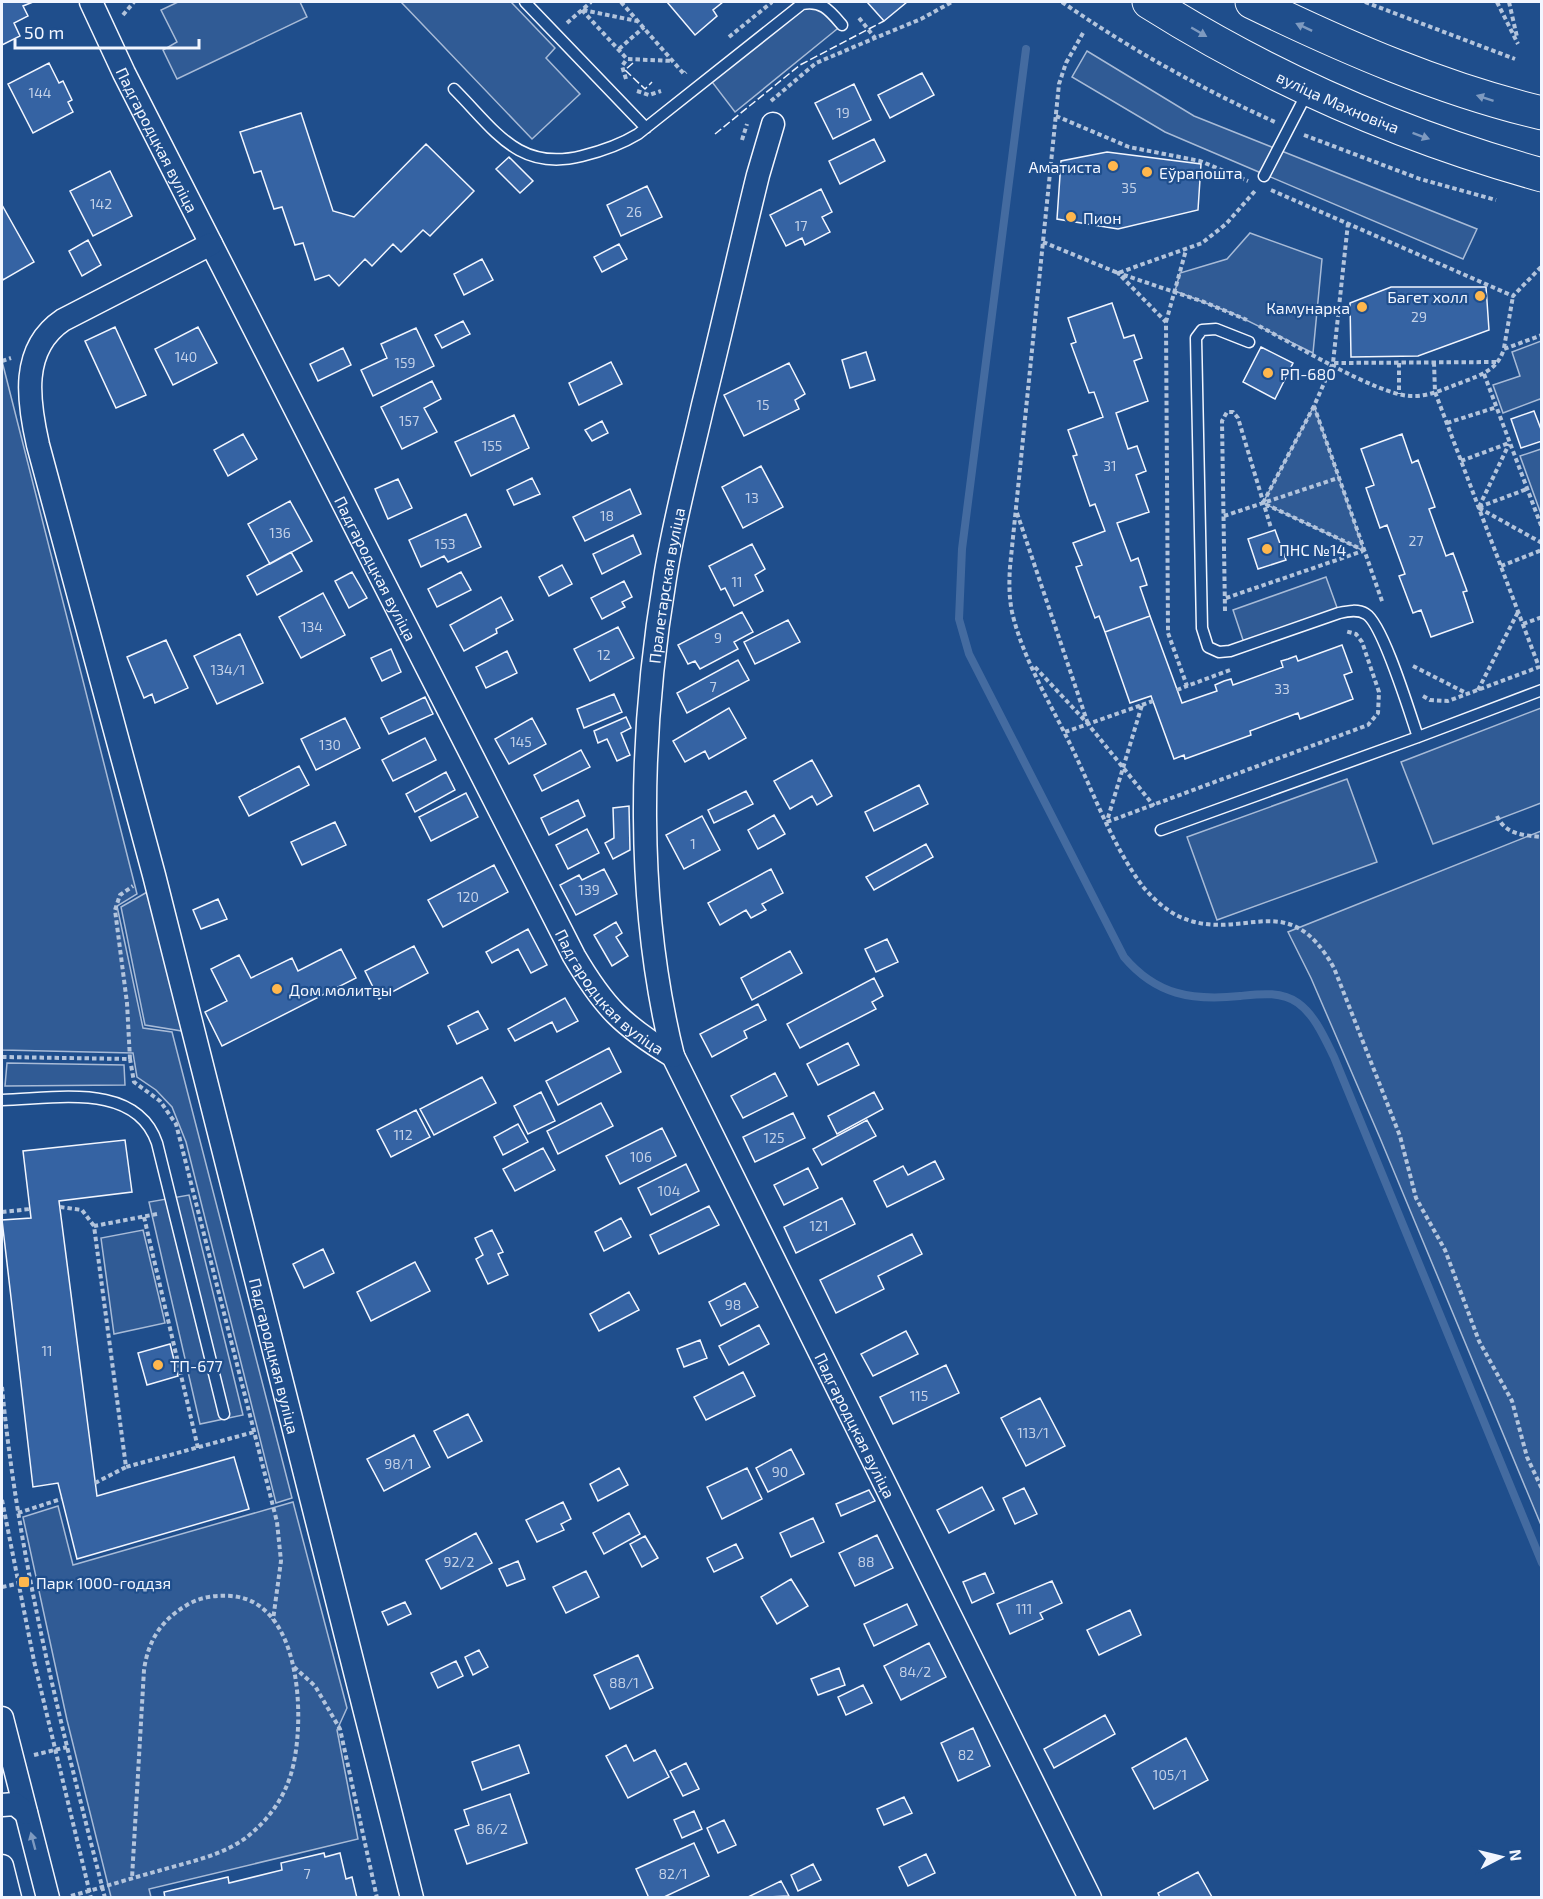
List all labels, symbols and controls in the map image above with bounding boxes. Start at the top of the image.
scale bar [15,12,200,50]
text: 50 m [24,21,64,43]
one-way arrow [1295,22,1312,31]
one-way arrow [1191,27,1208,37]
street label: Падгародцкая вуліца [113,64,203,215]
street label: вуліца Махновіча [1274,66,1402,136]
house number: 144 [29,84,51,101]
one-way arrow [1476,93,1494,102]
house number: 19 [836,104,850,121]
one-way arrow [1412,132,1430,141]
place label: Аматиста [1028,157,1101,176]
marker: Аматиста [1106,159,1120,173]
place label: Еўрапошта [1159,163,1243,183]
marker: Еўрапошта [1140,165,1154,179]
house number: 35 [1121,179,1137,196]
house number: 142 [90,195,112,212]
house number: 26 [626,203,642,220]
place label: Пион [1083,208,1122,227]
marker: Пион [1064,210,1078,224]
house number: 17 [795,217,807,234]
place label: Багет холл [1387,287,1468,306]
marker: Багет холл [1473,289,1487,303]
place label: Камунарка [1266,298,1350,318]
marker: Камунарка [1355,300,1369,314]
house number: 29 [1411,308,1427,325]
house number: 140 [175,348,197,365]
house number: 159 [394,354,416,371]
place label: РП-680 [1280,364,1336,383]
marker: РП-680 [1261,366,1275,380]
house number: 15 [756,396,770,413]
house number: 157 [399,412,419,429]
house number: 155 [482,437,502,454]
house number: 31 [1103,457,1117,474]
house number: 13 [745,489,759,506]
street label: Падгародцкая вуліца [331,492,421,644]
street label: Пралетарская вуліца [644,506,688,664]
house number: 18 [600,507,614,524]
house number: 136 [269,524,291,541]
house number: 27 [1408,532,1424,549]
house number: 153 [435,535,455,552]
place label: ПНС №14 [1279,540,1347,559]
marker: ПНС №14 [1260,542,1274,556]
house number: 11 [731,573,743,590]
house number: 134 [301,618,323,635]
house number: 9 [714,629,722,646]
house number: 12 [597,646,611,663]
house number: 134/1 [211,661,245,678]
house number: 7 [709,678,717,695]
house number: 33 [1274,680,1290,697]
house number: 145 [510,733,532,750]
house number: 130 [319,736,341,753]
house number: 1 [690,835,696,852]
house number: 139 [578,881,600,898]
house number: 120 [457,888,479,905]
street label: Падгародцкая вуліца [552,925,668,1058]
place label: Дом молитвы [289,980,392,999]
marker: Дом молитвы [270,982,284,996]
house number: 112 [393,1126,413,1143]
house number: 125 [764,1129,784,1146]
house number: 106 [630,1148,652,1165]
house number: 104 [658,1182,680,1199]
house number: 121 [809,1217,829,1234]
street label: Падгародцкая вуліца [246,1276,304,1436]
house number: 98 [725,1296,741,1313]
house number: 11 [41,1342,53,1359]
street label: Падгародцкая вуліца [812,1349,900,1501]
place label: ТП-677 [170,1356,223,1375]
marker: ТП-677 [151,1358,165,1372]
house number: 115 [910,1387,928,1404]
house number: 113/1 [1017,1424,1049,1441]
house number: 98/1 [384,1455,414,1472]
house number: 90 [772,1463,788,1480]
house number: 92/2 [444,1553,475,1570]
house number: 88 [858,1553,875,1570]
place label: Парк 1000-годдзя [36,1573,171,1592]
marker: Парк 1000-годдзя [17,1575,31,1589]
house number: 111 [1016,1600,1032,1617]
house number: 84/2 [899,1663,931,1680]
house number: 88/1 [609,1674,639,1691]
house number: 82 [958,1746,974,1763]
house number: 105/1 [1153,1766,1187,1783]
house number: 86/2 [476,1820,508,1837]
north arrow [1471,1827,1531,1887]
one-way arrow [28,1832,37,1850]
text: N [1506,1848,1527,1862]
house number: 7 [303,1865,311,1882]
house number: 82/1 [658,1865,688,1882]

